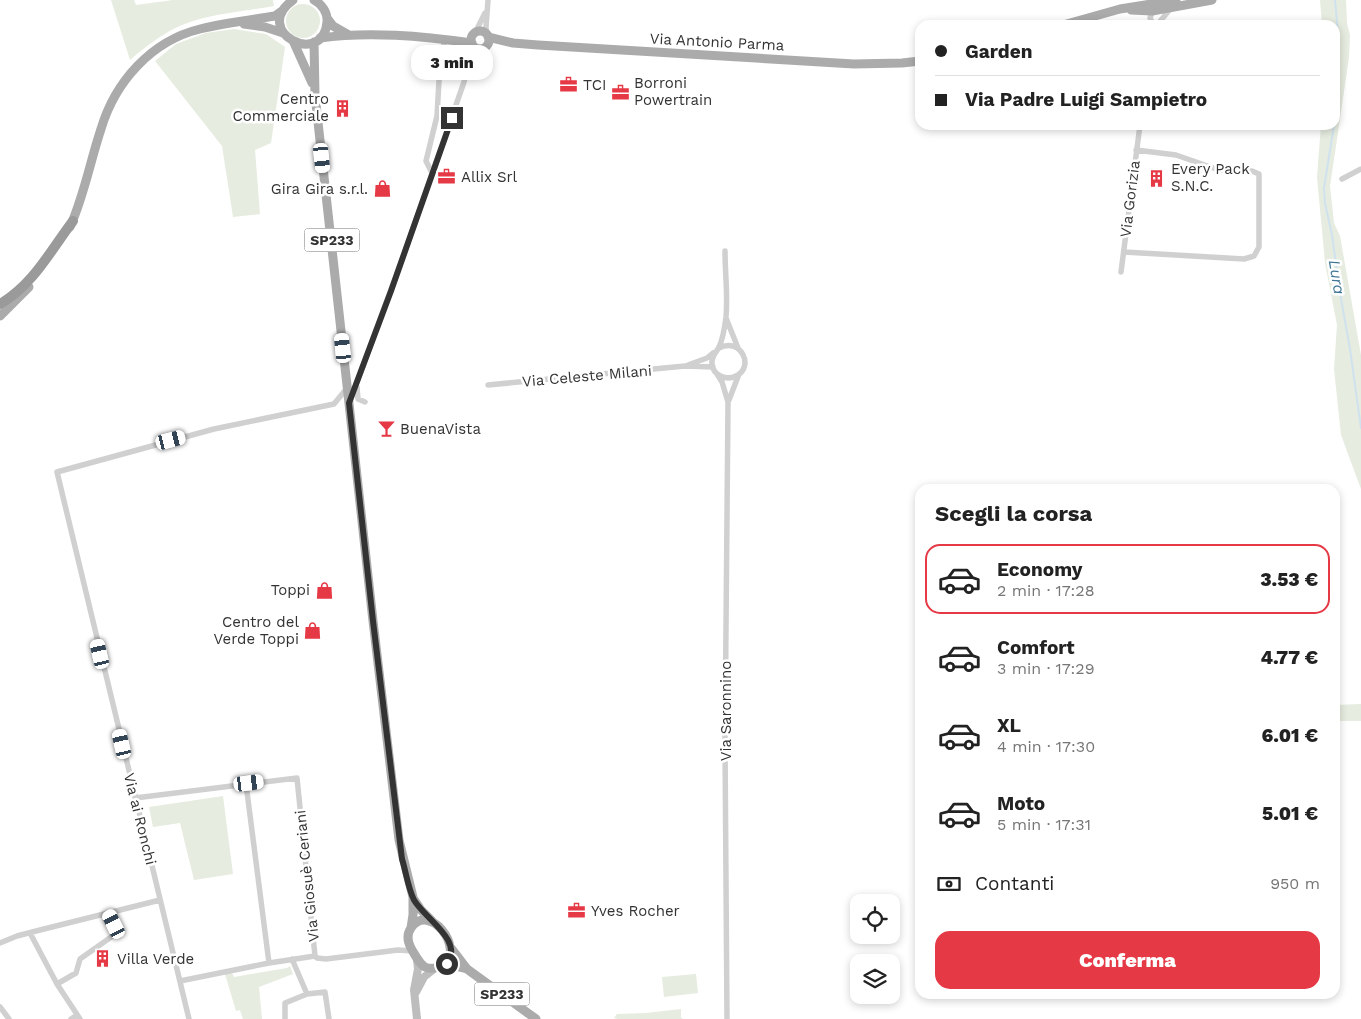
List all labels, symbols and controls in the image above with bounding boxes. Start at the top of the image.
street label: Via Antonio Parma [649,29,785,55]
text: Garden [965,40,1032,63]
callout: 3 min [411,46,493,80]
text: 3 min [430,53,474,72]
place label: Borroni Powertrain [634,74,712,109]
office icon: TCI [559,75,579,95]
place label: TCI [583,76,606,94]
office icon: Borroni Powertrain [610,82,630,102]
text: Via Padre Luigi Sampietro [965,88,1207,111]
place label: Centro Commerciale [232,90,329,125]
building icon: Centro Commerciale [333,98,353,118]
route end [441,107,463,129]
car [312,142,331,174]
street label: Via Gorizia [1116,159,1144,239]
place label: Every Pack S.N.C. [1171,160,1250,195]
office icon: Allix Srl [437,167,457,187]
place label: Allix Srl [461,168,518,186]
building icon: Every Pack S.N.C. [1147,168,1167,188]
shop icon: Gira Gira s.r.l. [372,179,392,199]
place label: Gira Gira s.r.l. [271,180,368,198]
road number: SP233 [304,228,360,252]
water label: Lura [1325,258,1349,296]
car [333,332,352,364]
street label: Via Celeste Milani [521,361,653,391]
bar icon: BuenaVista [376,419,396,439]
place label: BuenaVista [400,420,481,438]
car [154,429,187,451]
text: Scegli la corsa [935,501,1092,526]
icon: car [937,557,982,602]
text: Economy [997,558,1082,581]
text: 3.53 € [1260,568,1318,591]
shop icon: Toppi [314,580,334,600]
place label: Toppi [271,581,310,599]
text: 2 min · 17:28 [997,581,1095,600]
place label: Centro del Verde Toppi [213,613,299,648]
shop icon: Centro del Verde Toppi [303,621,323,641]
icon: car [937,635,982,680]
text: Comfort [997,636,1075,659]
car [89,638,110,670]
text: 4.77 € [1260,646,1318,669]
text: 3 min · 17:29 [997,659,1095,678]
street label: Via Saronnino [717,661,735,761]
icon: car [937,713,982,758]
text: XL [997,714,1021,737]
text: 6.01 € [1261,724,1318,747]
car [111,728,132,760]
text: 4 min · 17:30 [997,737,1095,756]
street label: Via ai Ronchi [120,771,160,867]
car [233,774,264,792]
icon: car [937,791,982,836]
text: Moto [997,792,1045,815]
text: 5.01 € [1262,802,1318,825]
street label: Via Giosuè Ceriani [291,809,323,943]
text: 5 min · 17:31 [997,815,1091,834]
icon: cash [935,870,963,898]
text: Contanti [975,872,1054,895]
text: 950 m [1270,874,1320,893]
map controls [850,894,900,1004]
button: locate [850,894,900,944]
office icon: Yves Rocher [567,901,587,921]
place label: Yves Rocher [591,902,680,920]
car [100,907,127,941]
button: Conferma [935,931,1320,989]
building icon: Villa Verde [93,949,113,969]
place label: Villa Verde [117,950,194,968]
route start [436,953,458,975]
button: layers [850,954,900,1004]
road number: SP233 [474,982,530,1006]

